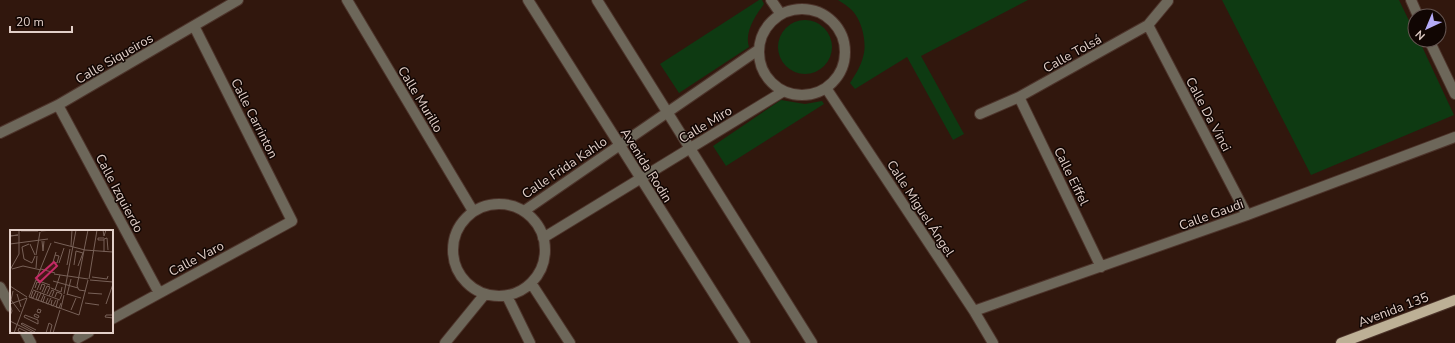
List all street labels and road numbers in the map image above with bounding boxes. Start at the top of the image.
street label: Calle Siqueiros [72,29,157,88]
street label: Calle Tolsá [1040,30,1105,77]
street label: Calle Murillo [393,63,447,136]
street label: Calle Da Vinci [1181,74,1235,155]
street label: Calle Carrinton [226,75,282,162]
street label: Calle Miro [675,102,736,148]
street label: Avenida Rodin [616,125,676,206]
street label: Calle Frida Kahlo [518,133,611,203]
street label: Calle Eiffel [1049,144,1093,209]
street label: Calle Izquierdo [91,151,147,236]
street label: Calle Miguel Ángel [882,156,959,260]
street label: Calle Gaudi [1177,195,1246,235]
street label: Calle Varo [166,237,227,281]
street label: Avenida 135 [1355,288,1431,332]

